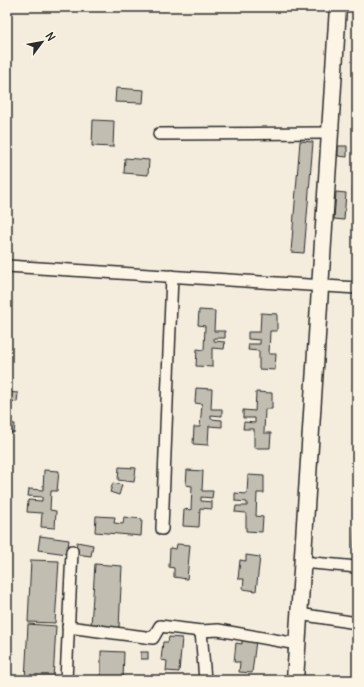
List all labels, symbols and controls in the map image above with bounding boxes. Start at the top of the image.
north arrow [22,22,62,62]
text: N [43,30,58,44]

